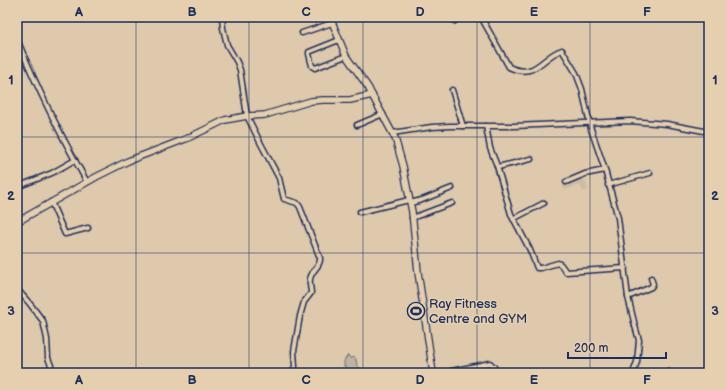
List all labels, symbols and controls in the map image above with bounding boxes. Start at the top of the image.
text: A [74,4,83,20]
text: B [187,4,197,20]
text: C [301,4,311,20]
text: D [415,4,425,20]
text: E [530,4,539,20]
text: F [643,4,651,20]
text: 1 [8,72,14,88]
text: 1 [712,72,718,88]
text: 2 [7,188,15,204]
text: 2 [711,188,719,204]
place label: Ray Fitness Centre and GYM [429,296,527,327]
sports icon: Ray Fitness Centre and GYM [406,301,426,321]
text: 3 [7,303,15,319]
text: 3 [711,303,719,319]
scale bar [568,334,666,360]
text: 200 m [574,341,608,356]
text: A [74,372,83,388]
text: B [187,372,197,388]
text: C [301,372,311,388]
text: D [415,372,425,388]
text: E [530,372,539,388]
text: F [643,372,651,388]

